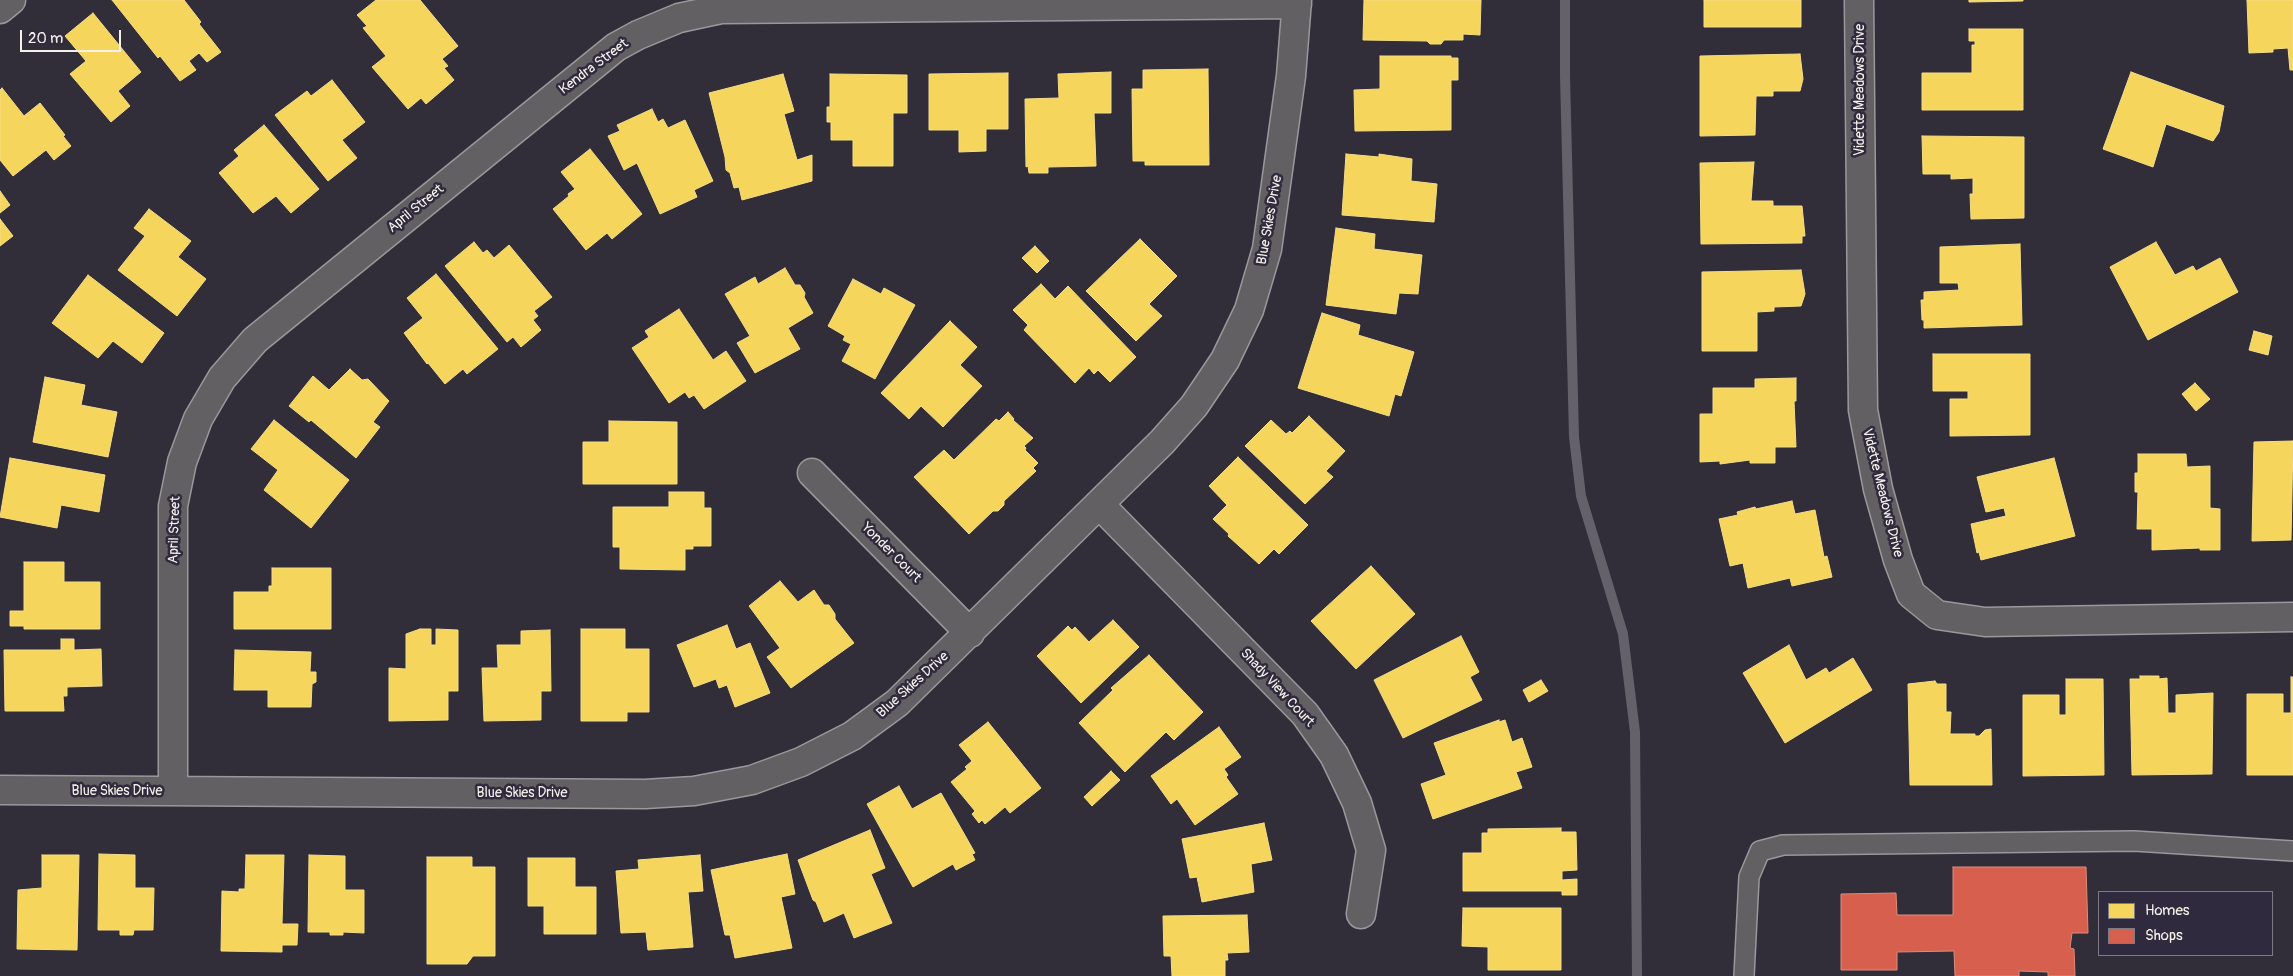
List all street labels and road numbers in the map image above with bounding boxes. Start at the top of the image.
street label: Vidette Meadows Drive [1852,24,1868,156]
street label: Kendra Street [556,36,632,98]
street label: Blue Skies Drive [1254,174,1286,266]
street label: April Street [384,181,448,237]
street label: Vidette Meadows Drive [1858,427,1906,559]
street label: April Street [165,496,185,564]
street label: Yonder Court [858,520,924,586]
street label: Shady View Court [1236,645,1318,731]
street label: Blue Skies Drive [874,648,952,722]
street label: Blue Skies Drive [72,783,162,799]
street label: Blue Skies Drive [477,785,567,801]

